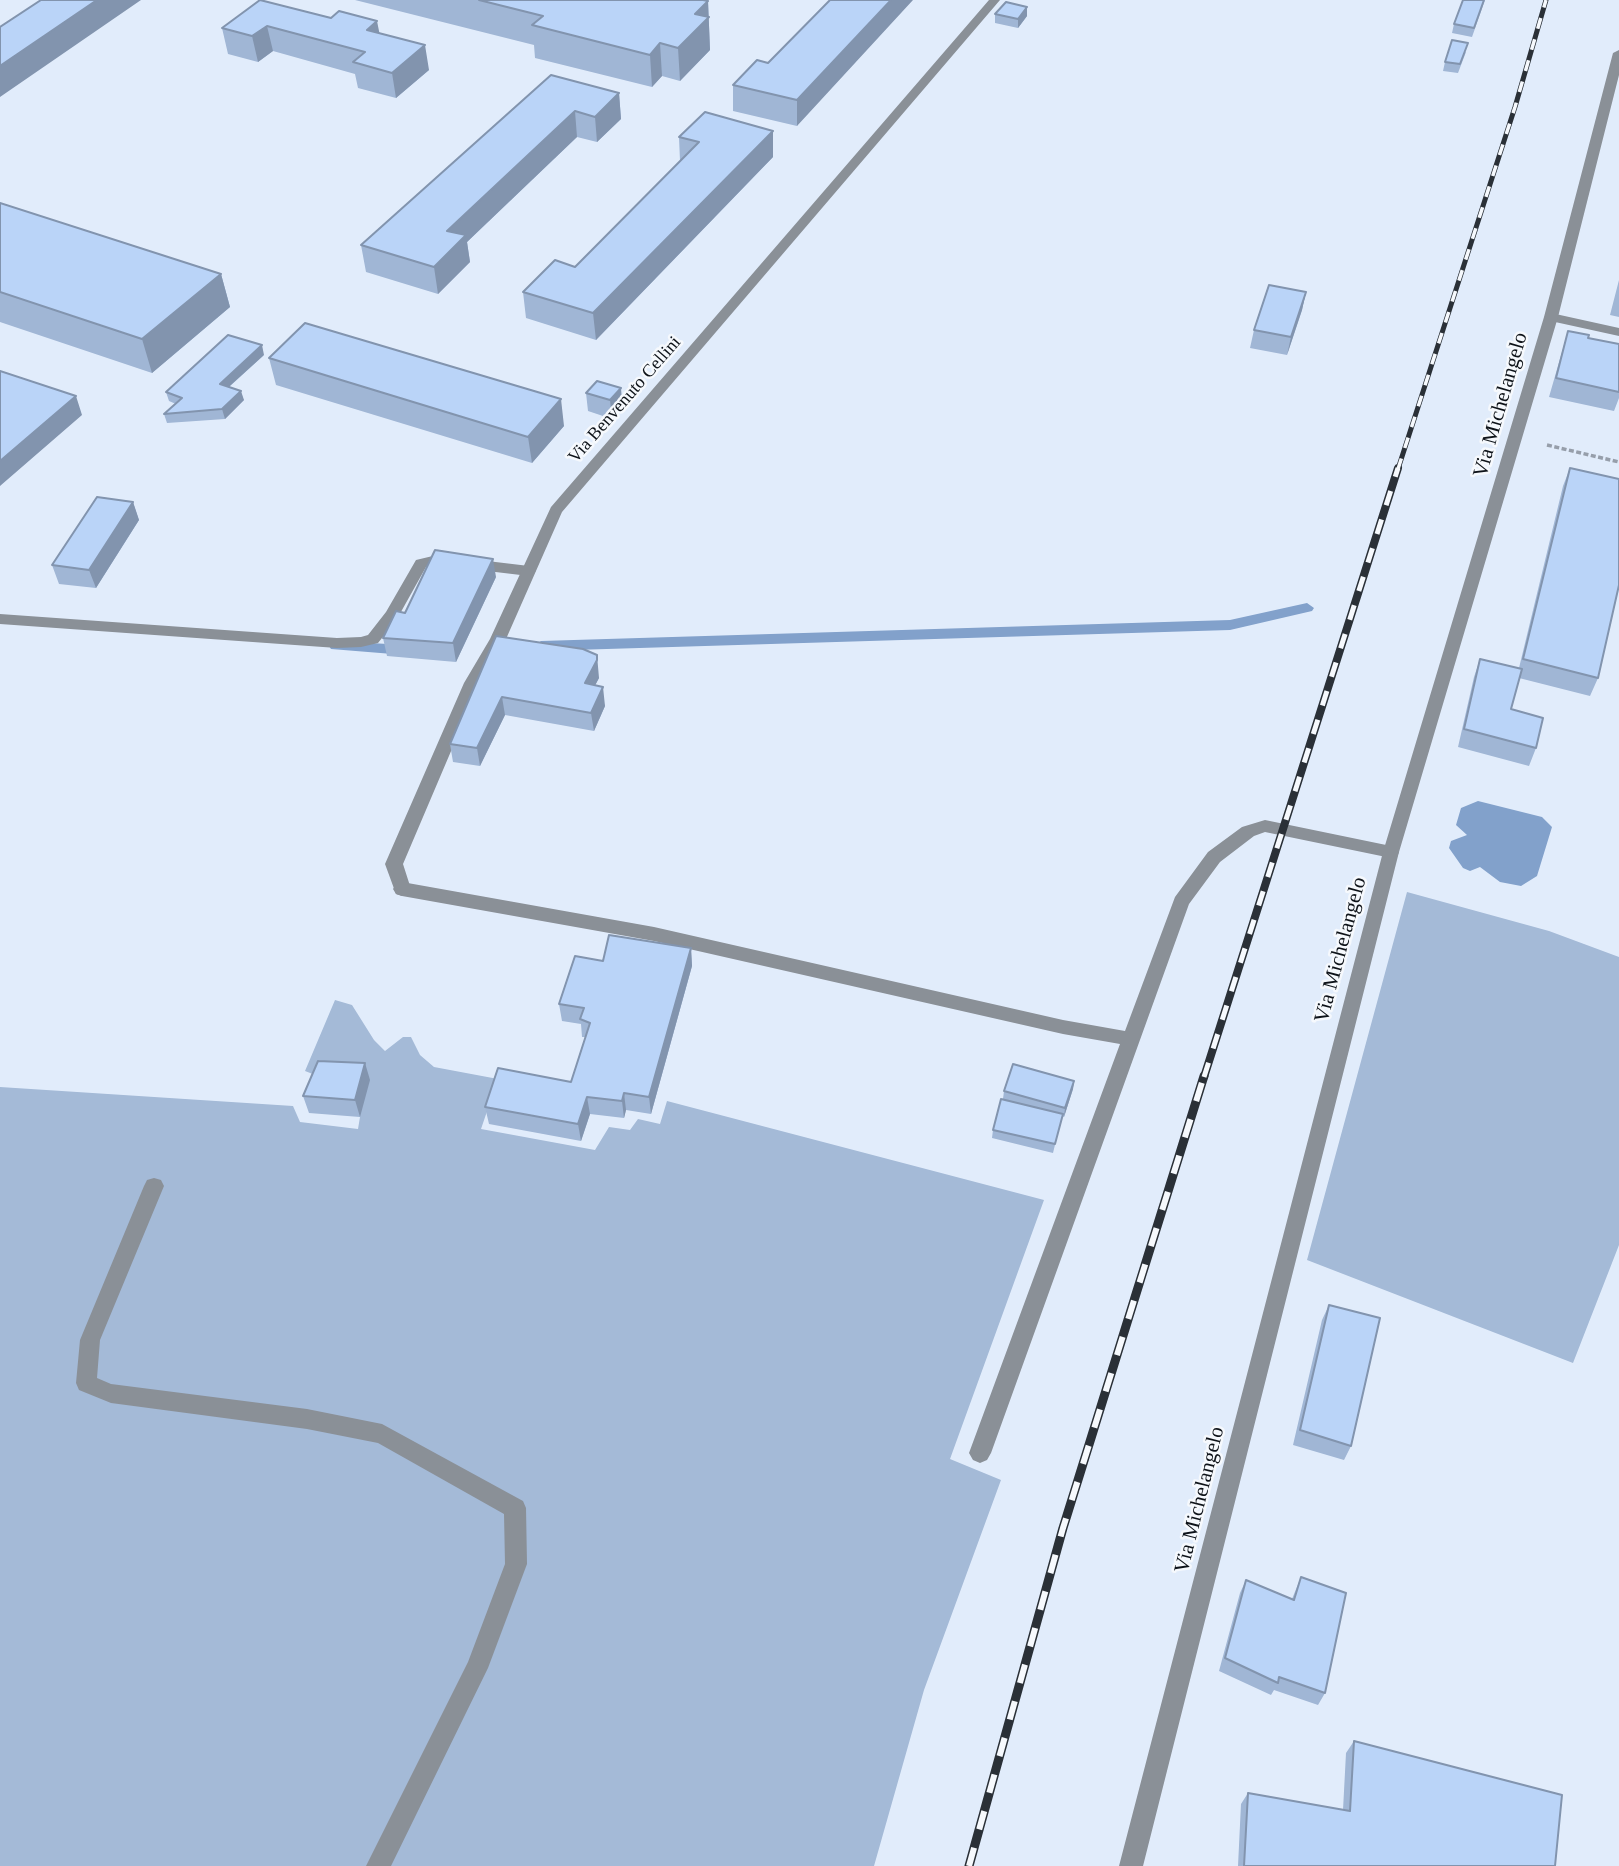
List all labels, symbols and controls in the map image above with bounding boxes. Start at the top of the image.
street label: Via Michelangelo [1468,330,1534,480]
street label: Via Benvenuto Cellini [564,332,686,468]
street label: Via Michelangelo [1309,874,1373,1026]
street label: Via Michelangelo [1170,1424,1230,1576]

